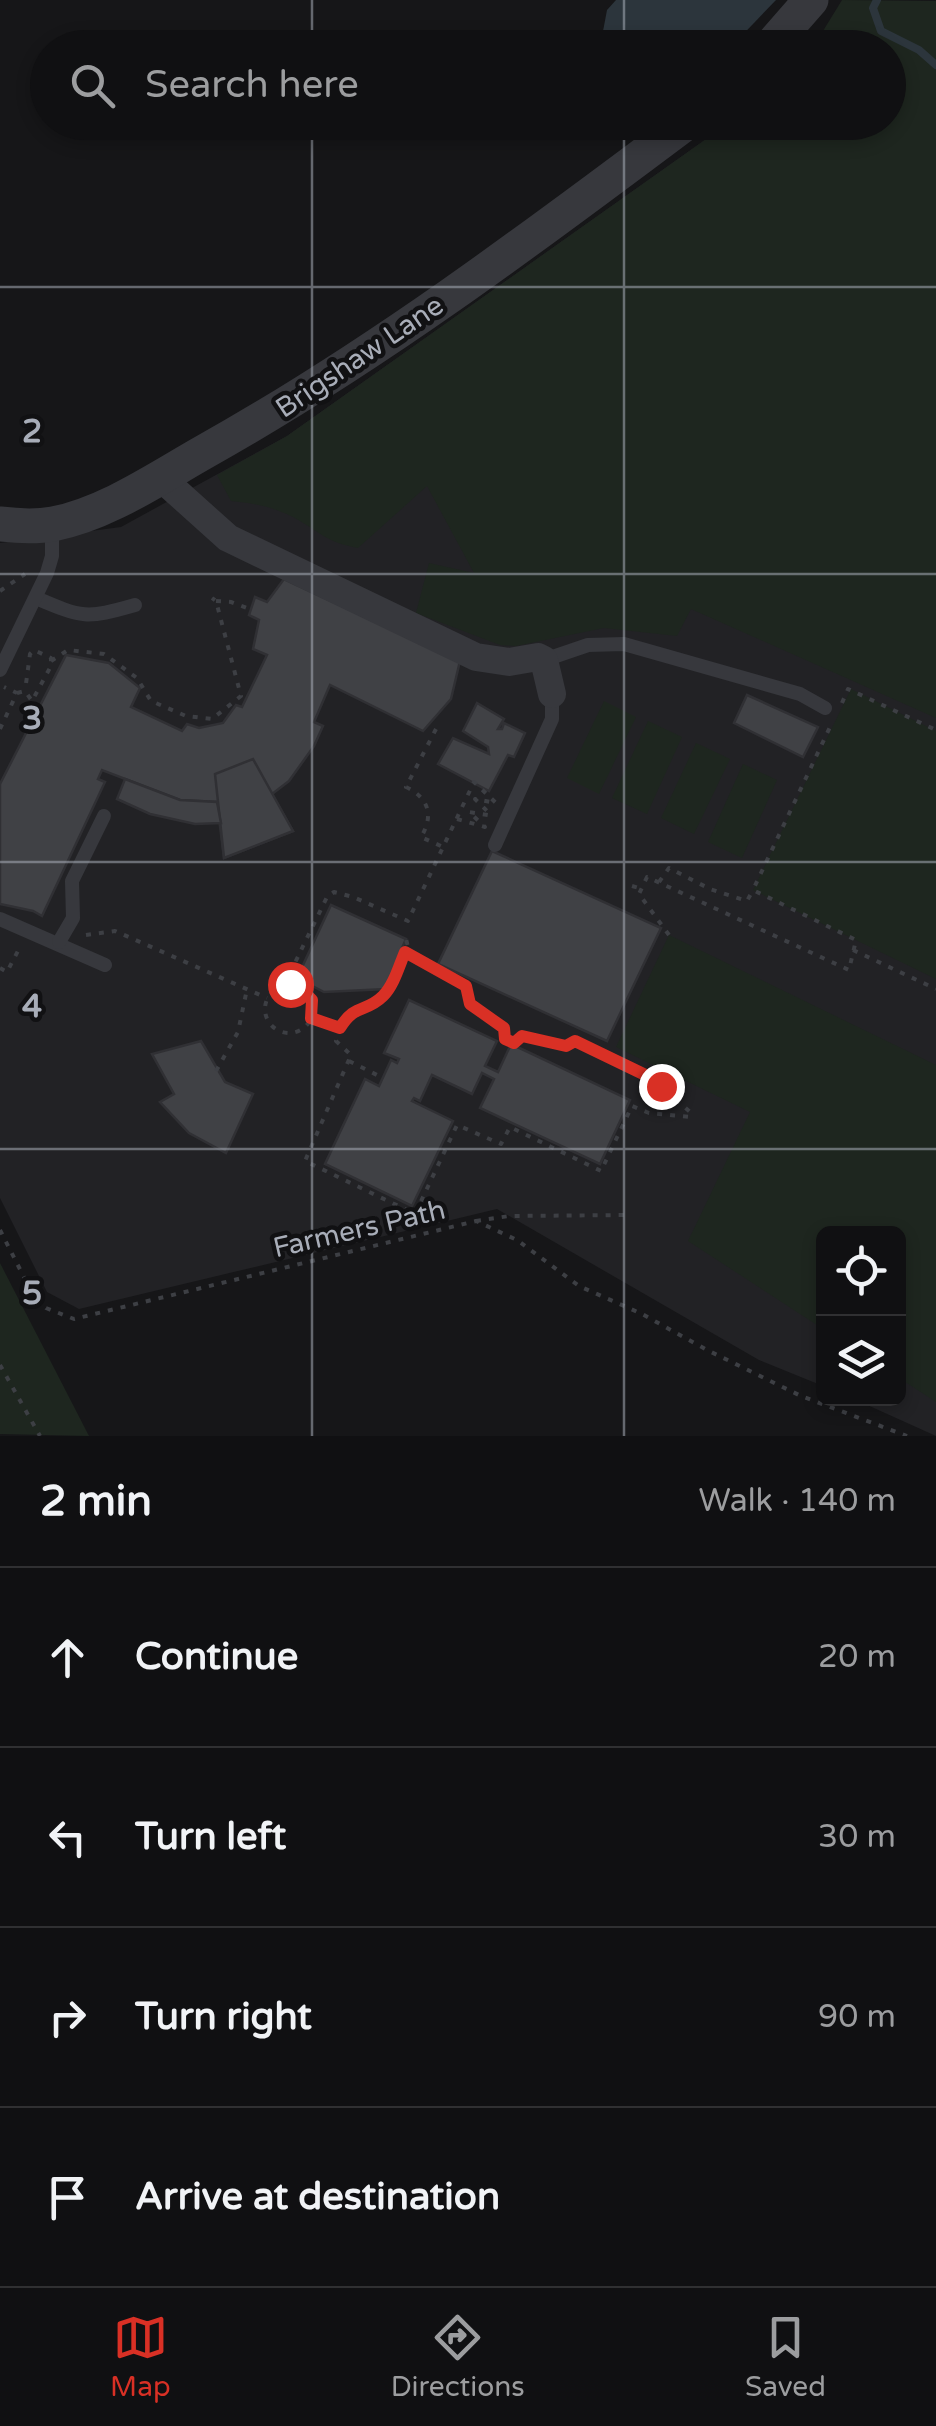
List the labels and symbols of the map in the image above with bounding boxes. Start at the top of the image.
street label: Brigshaw Lane [269,288,450,425]
text: 2 [22,413,42,451]
text: 3 [22,700,42,738]
route start [268,962,314,1008]
text: 4 [22,988,42,1026]
route end [639,1064,685,1110]
street label: Farmers Path [270,1193,449,1265]
text: 5 [22,1275,42,1313]

